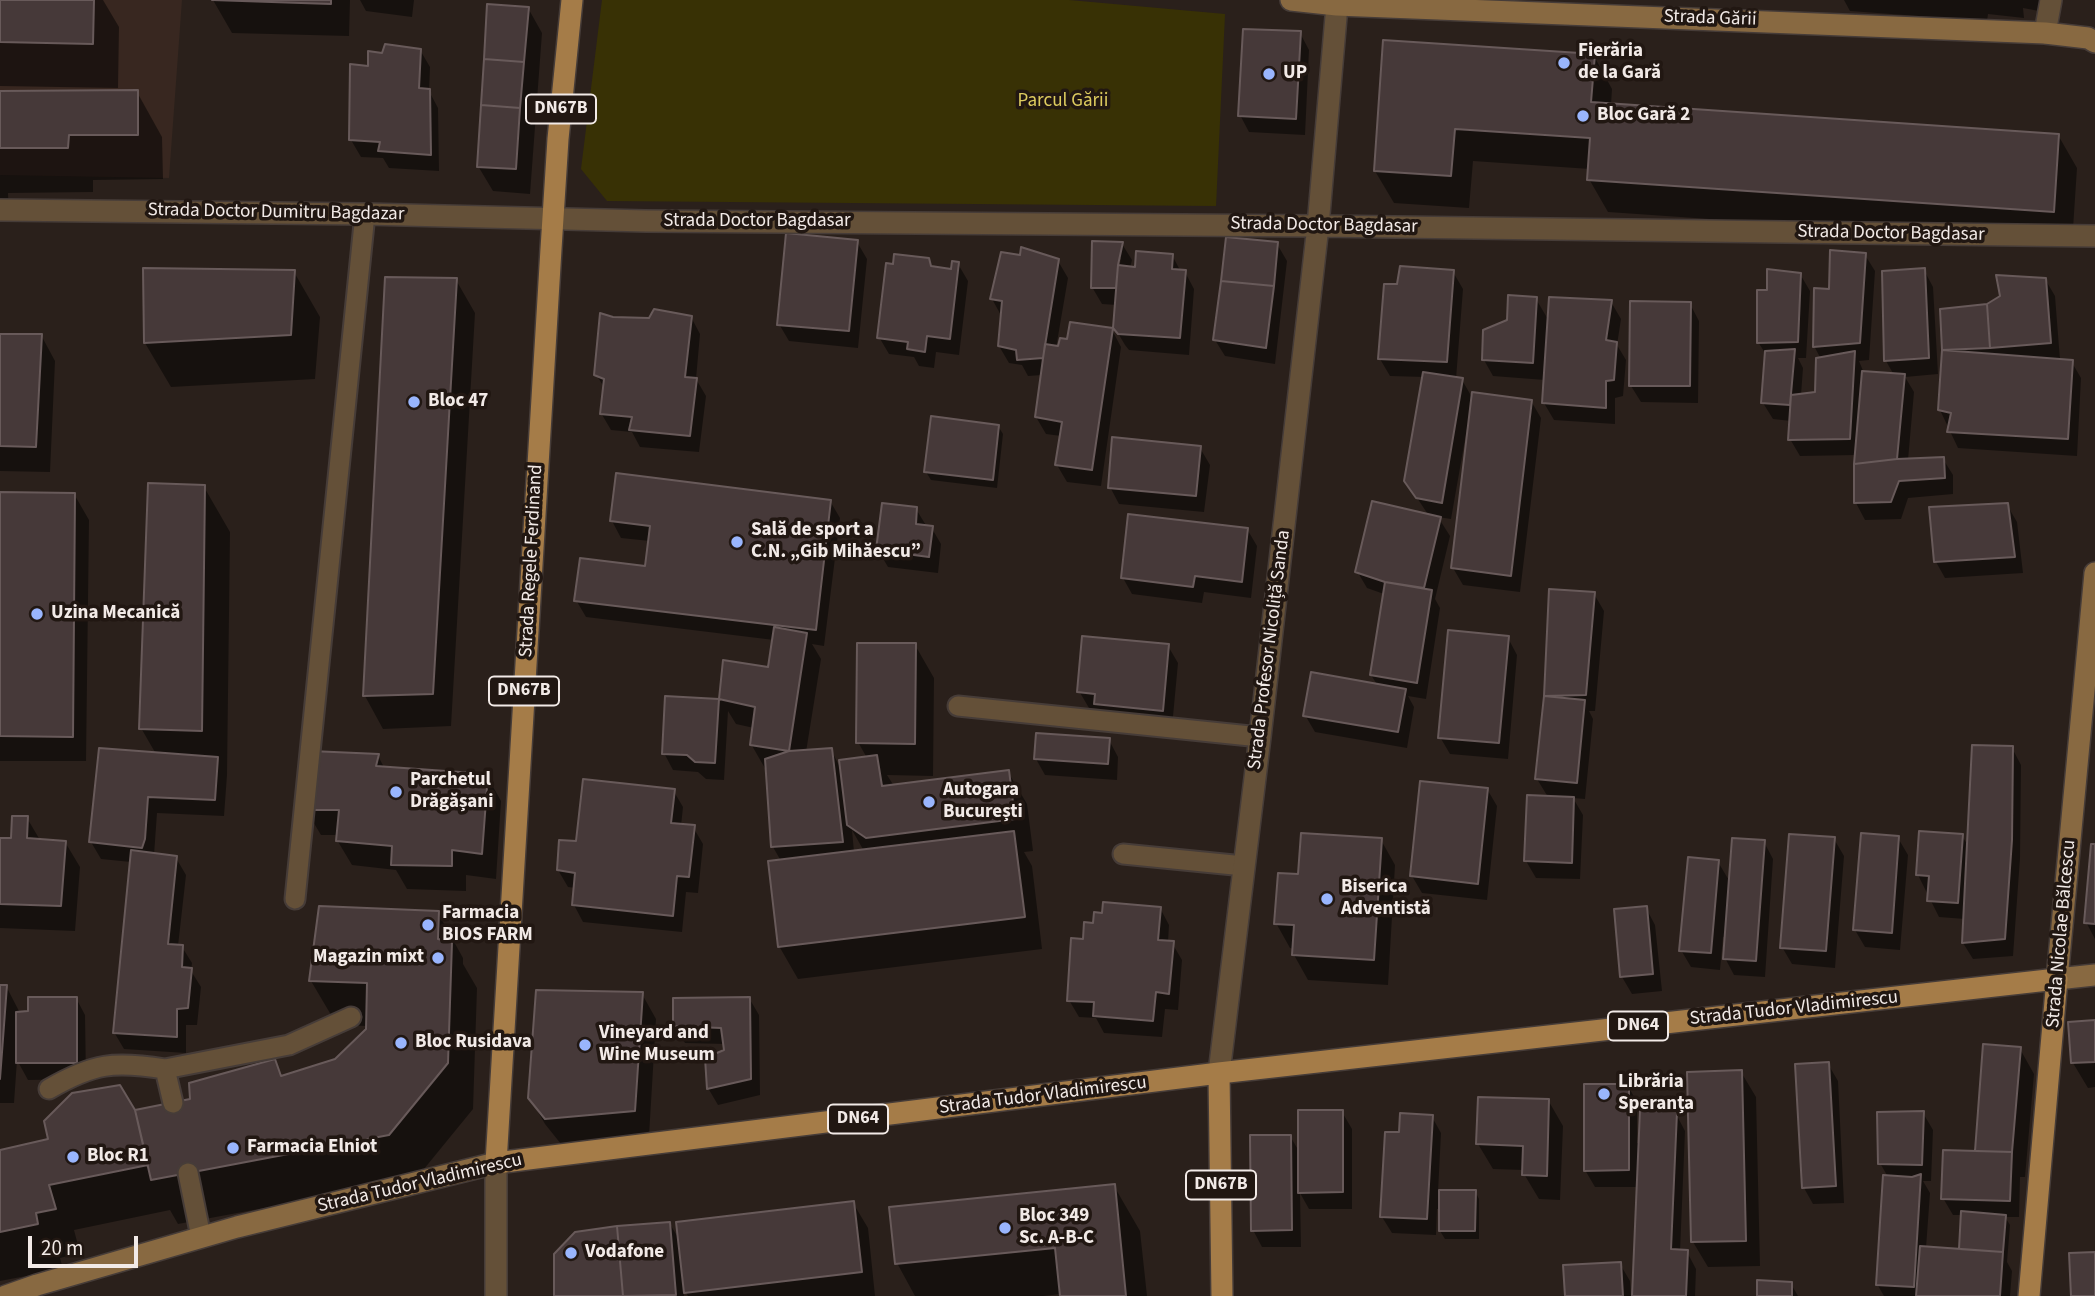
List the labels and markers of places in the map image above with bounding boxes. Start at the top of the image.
place label: Fierăria de la Gară [1578,41,1661,85]
marker: Fierăria de la Gară [1556,55,1572,71]
place label: UP [1283,63,1307,85]
marker: UP [1261,66,1277,82]
place label: Bloc Gară 2 [1597,105,1690,127]
marker: Bloc Gară 2 [1575,108,1591,124]
place label: Bloc 47 [428,391,488,413]
marker: Bloc 47 [406,394,422,410]
place label: Sală de sport a C.N. „Gib Mihăescu” [751,520,921,564]
marker: Sală de sport a C.N. „Gib Mihăescu” [729,534,745,550]
place label: Uzina Mecanică [51,603,180,625]
marker: Uzina Mecanică [29,606,45,622]
place label: Parchetul Drăgășani [410,770,493,814]
place label: Autogara București [943,780,1023,824]
marker: Parchetul Drăgășani [388,784,404,800]
marker: Autogara București [921,794,937,810]
place label: Biserica Adventistă [1341,877,1431,921]
marker: Biserica Adventistă [1319,891,1335,907]
place label: Farmacia BIOS FARM [442,903,533,947]
marker: Farmacia BIOS FARM [420,917,436,933]
place label: Magazin mixt [313,947,424,969]
marker: Magazin mixt [430,950,446,966]
place label: Vineyard and Wine Museum [599,1023,715,1067]
place label: Bloc Rusidava [415,1032,532,1054]
marker: Bloc Rusidava [393,1035,409,1051]
marker: Vineyard and Wine Museum [577,1037,593,1053]
place label: Librăria Speranța [1618,1072,1694,1116]
marker: Librăria Speranța [1596,1086,1612,1102]
place label: Farmacia Elniot [247,1137,377,1159]
marker: Farmacia Elniot [225,1140,241,1156]
place label: Bloc R1 [87,1146,149,1168]
marker: Bloc R1 [65,1149,81,1165]
place label: Bloc 349 Sc. A-B-C [1019,1206,1094,1250]
marker: Bloc 349 Sc. A-B-C [997,1220,1013,1236]
place label: Vodafone [585,1242,664,1264]
marker: Vodafone [563,1245,579,1261]

